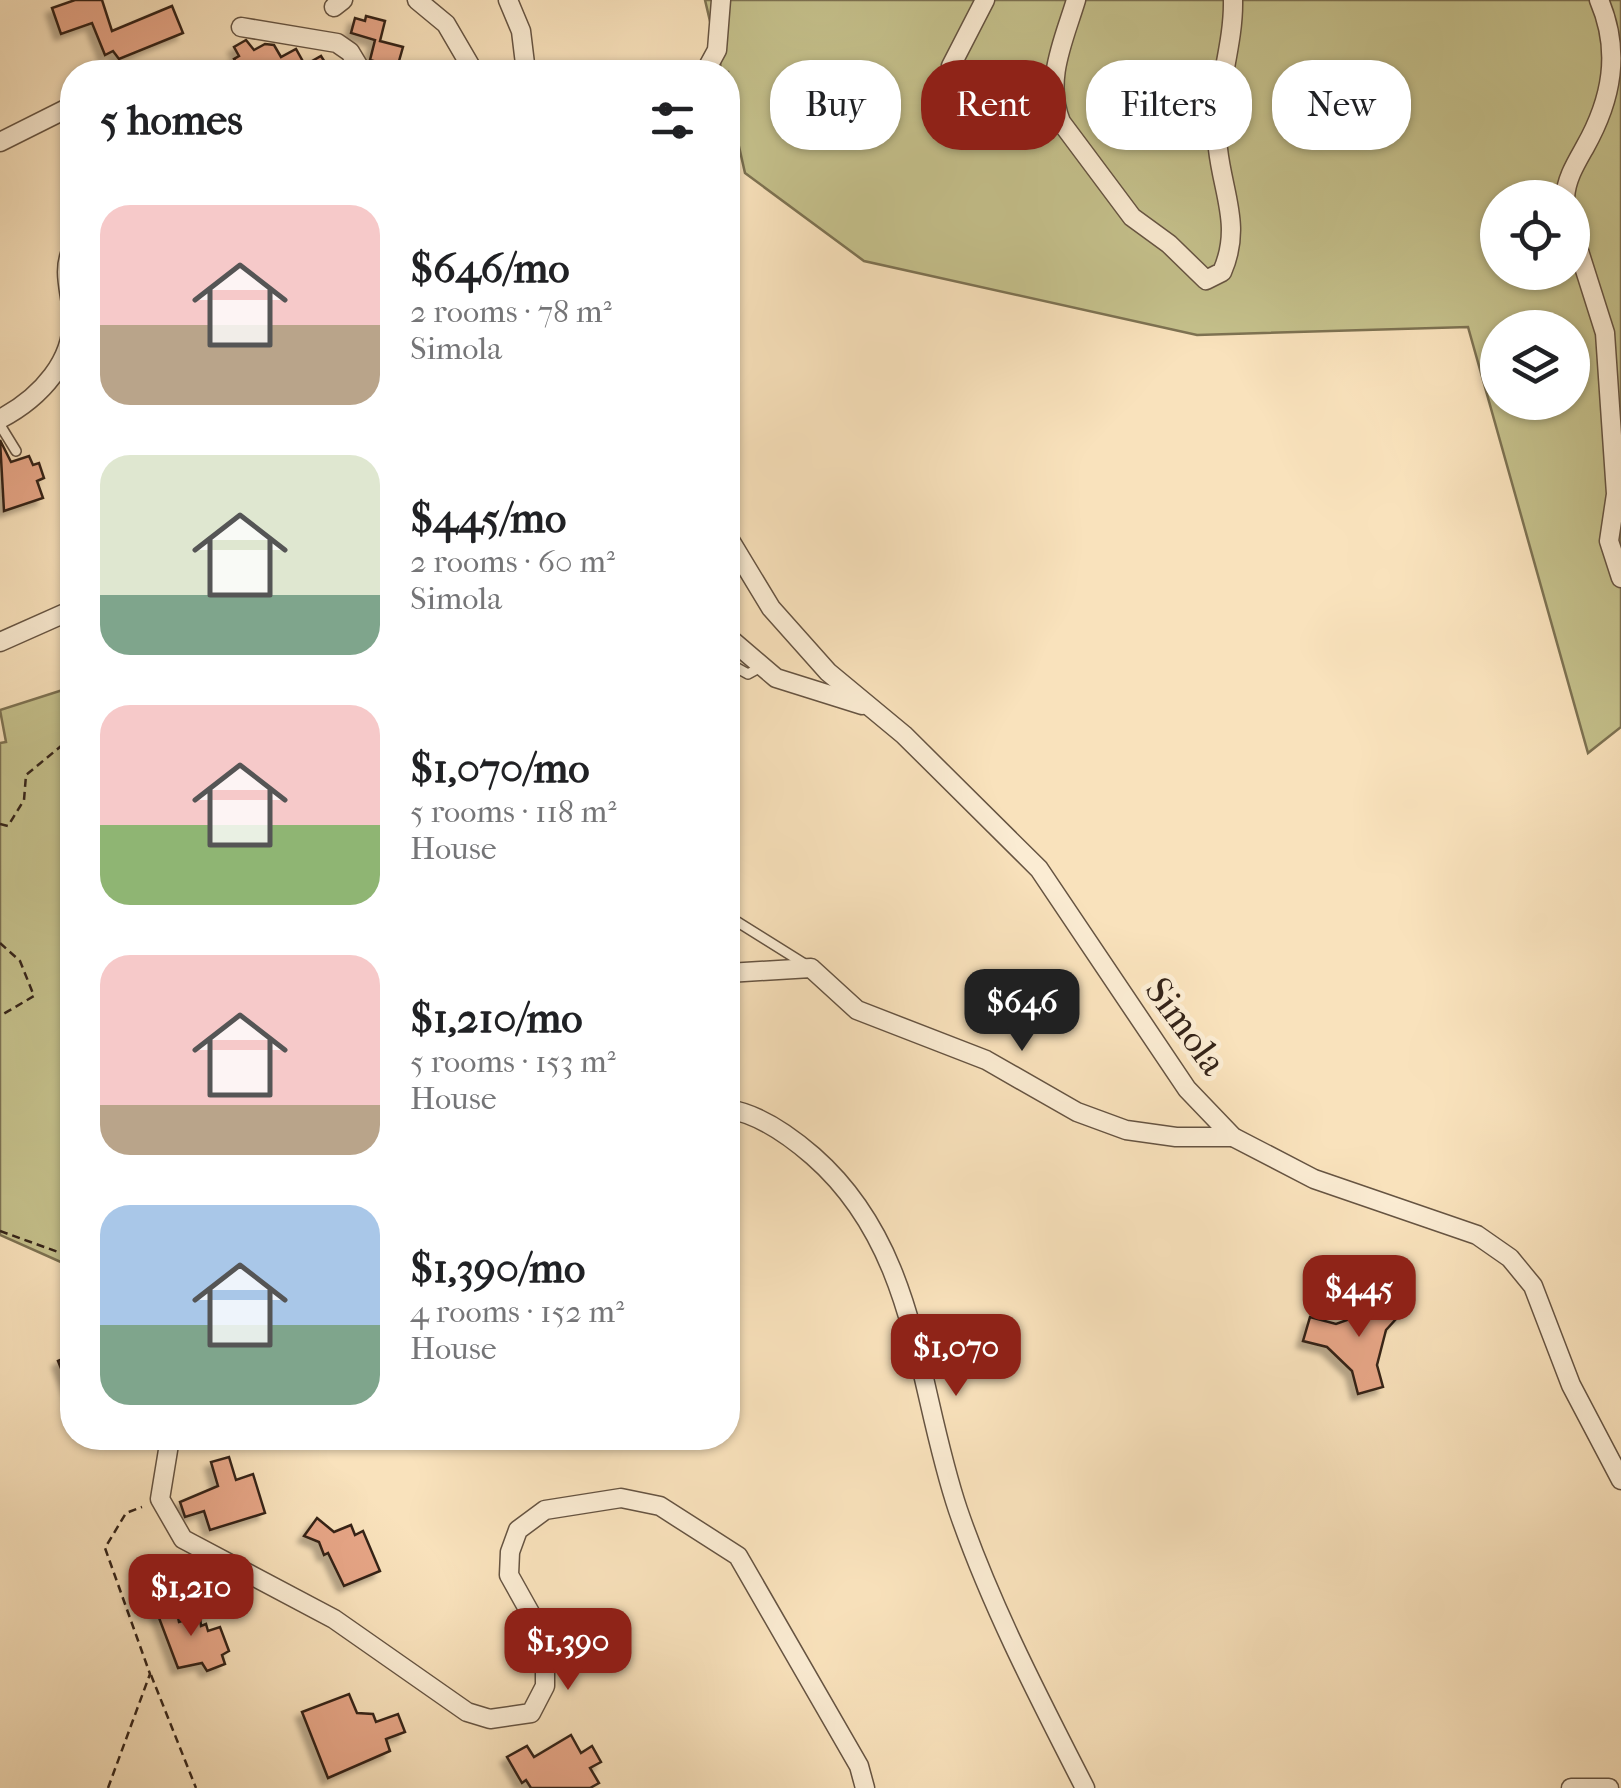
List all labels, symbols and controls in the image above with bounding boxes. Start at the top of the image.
chip: Buy [770,60,901,150]
chip: Rent [921,60,1066,150]
chip: Filters [1086,60,1252,150]
chip: New [1272,60,1411,150]
icon: filters [645,93,700,148]
text: 5 homes [100,96,243,145]
map controls [1480,180,1590,420]
button: locate [1480,180,1590,290]
text: $646/mo [410,244,570,293]
icon: home [180,245,300,365]
text: 2 rooms · 78 m² [410,293,612,330]
button: layers [1480,310,1590,420]
text: Simola [410,330,502,367]
text: $445/mo [410,494,566,543]
icon: home [180,495,300,615]
text: 2 rooms · 60 m² [410,543,615,580]
text: Simola [410,580,502,617]
text: $1,070/mo [410,744,590,793]
icon: home [180,745,300,865]
text: 5 rooms · 118 m² [410,793,616,830]
text: House [410,830,497,867]
pin: $646 [963,969,1081,1054]
street label: Simola [1135,969,1236,1084]
text: $646 [986,983,1058,1020]
text: $1,210/mo [410,994,583,1043]
icon: home [180,995,300,1115]
text: 5 rooms · 153 m² [410,1043,616,1080]
text: House [410,1080,497,1117]
text: $1,390/mo [410,1244,585,1293]
icon: home [180,1245,300,1365]
pin: $445 [1300,1255,1418,1340]
text: $445 [1325,1269,1393,1306]
text: 4 rooms · 152 m² [410,1293,624,1330]
pin: $1,070 [875,1314,1037,1399]
text: $1,070 [913,1328,999,1365]
text: House [410,1330,497,1367]
pin: $1,210 [110,1554,272,1639]
text: $1,210 [151,1568,232,1605]
pin: $1,390 [487,1608,649,1693]
text: $1,390 [526,1622,610,1659]

